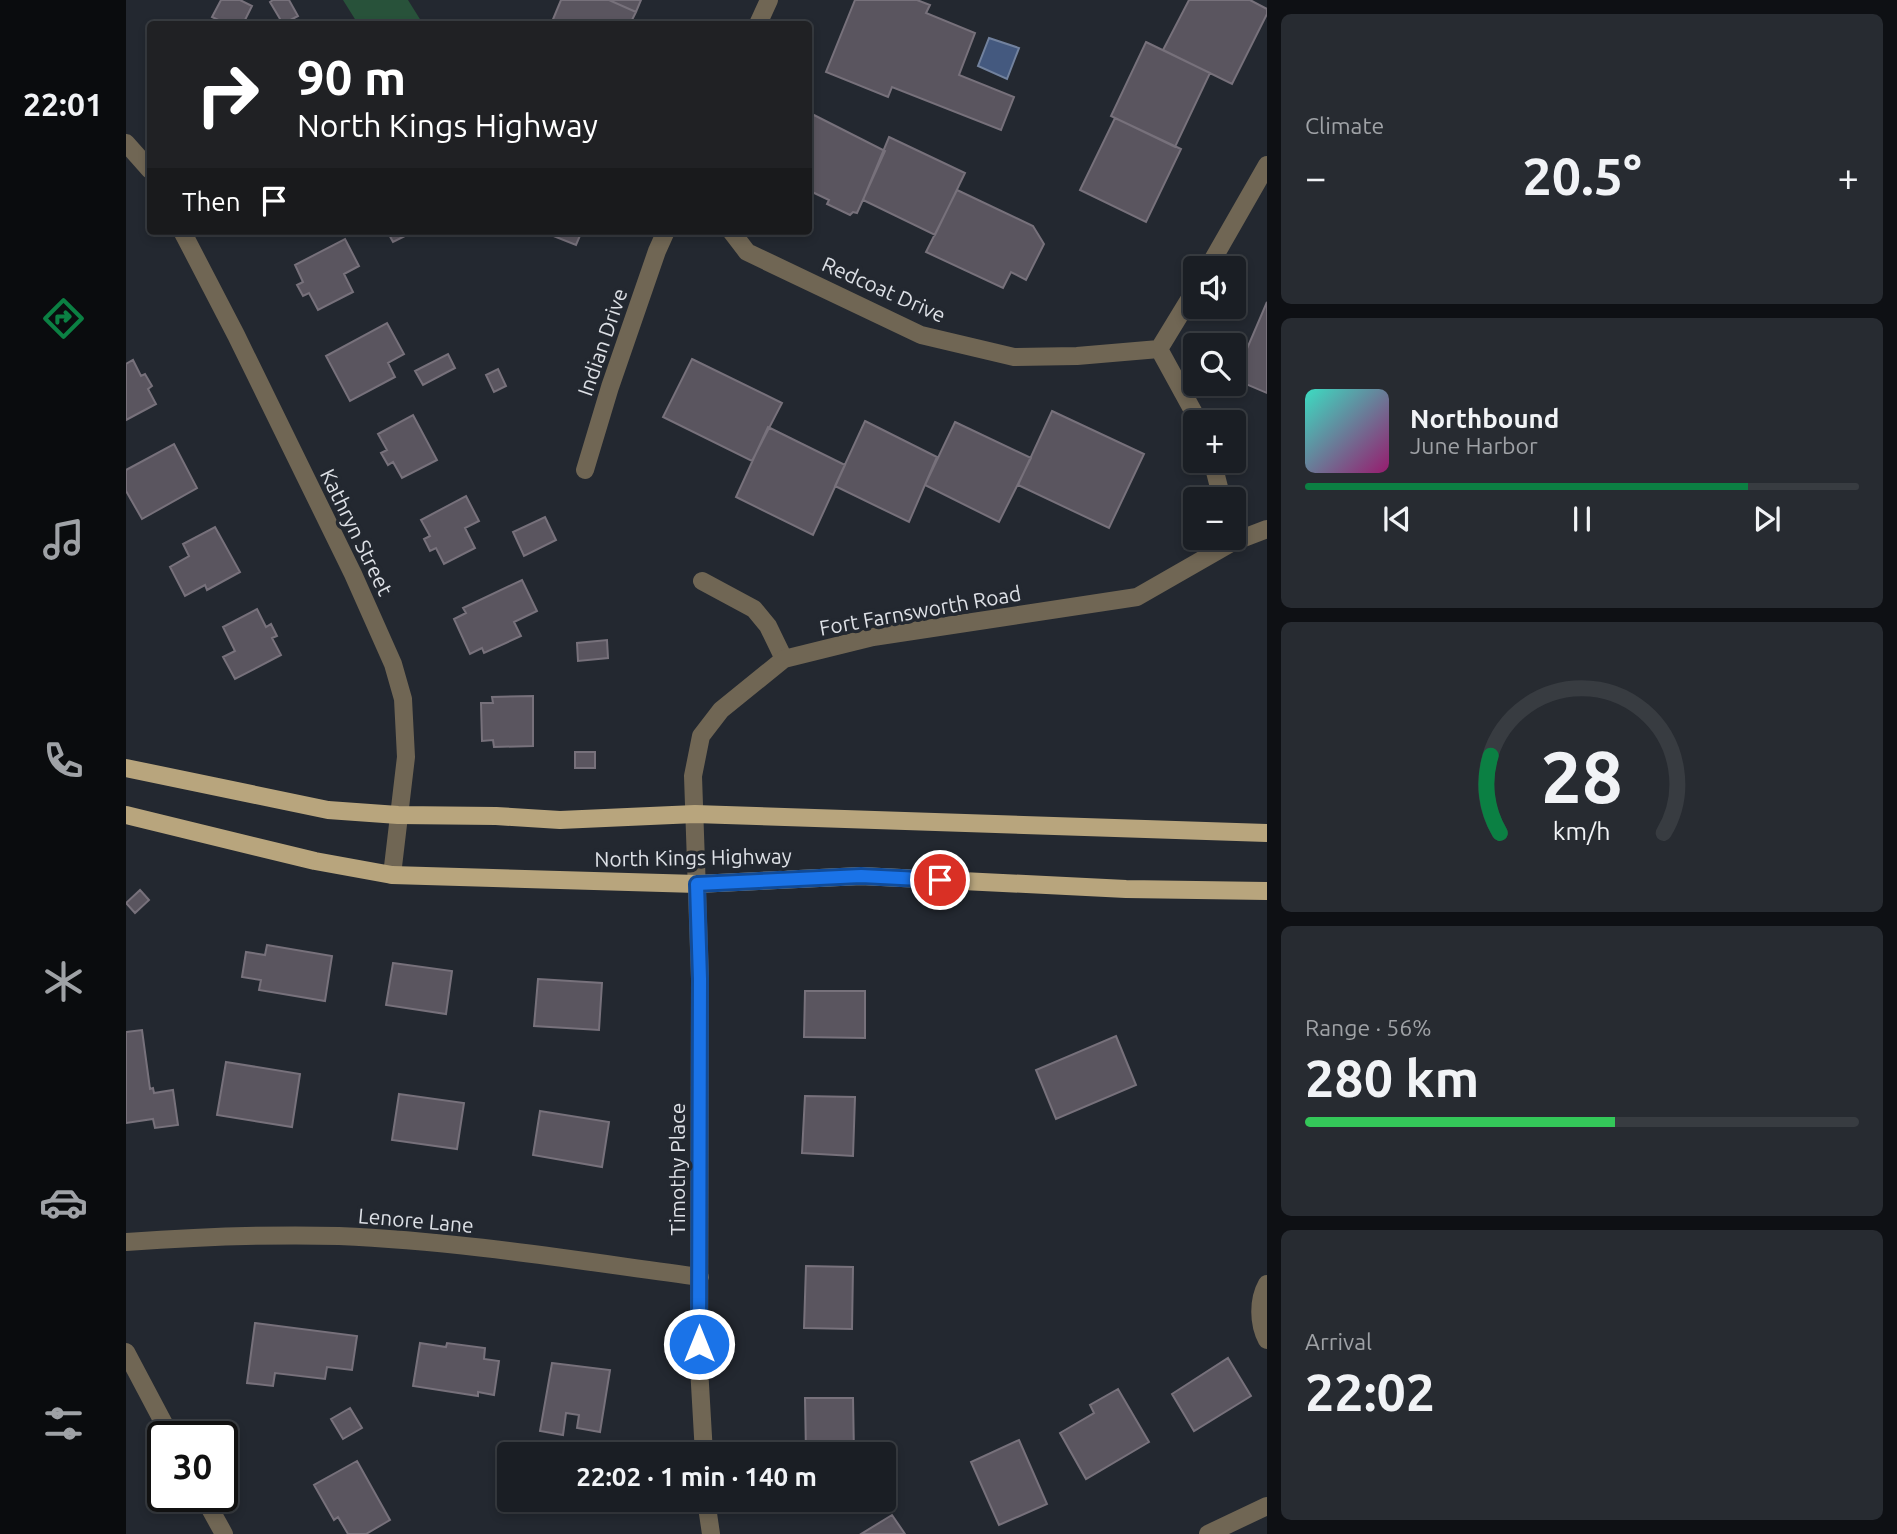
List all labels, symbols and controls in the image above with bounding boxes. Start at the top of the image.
icon: right [182,49,273,140]
text: 90 m [297,49,406,104]
text: 22:01 [23,86,103,122]
text: North Kings Highway [297,107,598,143]
text: Climate [1305,113,1384,138]
text: 20.5° [1522,147,1642,205]
text: − [1305,156,1326,198]
text: + [1838,156,1859,198]
icon: arrive [255,182,293,220]
text: Then [182,187,241,216]
street label: Redcoat Drive [819,251,949,327]
map controls [1183,256,1246,550]
button: sound [1183,256,1246,319]
street label: Indian Drive [572,285,632,399]
icon: directions [39,294,88,343]
button: search [1183,333,1246,396]
text: Northbound [1410,404,1559,433]
button: + [1183,410,1246,473]
text: June Harbor [1410,433,1538,458]
street label: Kathryn Street [316,465,398,599]
button: − [1183,487,1246,550]
icon: previous [1378,500,1416,538]
icon: pause [1563,500,1601,538]
icon: next [1748,500,1786,538]
icon: music [39,515,88,564]
street label: Fort Farnsworth Road [817,580,1023,640]
text: 28 [1541,735,1623,817]
icon: phone [39,736,88,785]
text: km/h [1553,817,1611,845]
street label: North Kings Highway [594,843,792,871]
pin [910,850,970,910]
icon: arrive [921,861,959,899]
icon: climate [39,957,88,1006]
text: Range · 56% [1305,1015,1432,1040]
text: 280 km [1305,1049,1479,1107]
street label: Timothy Place [665,1103,689,1235]
icon: car [39,1178,88,1227]
street label: Lenore Lane [357,1203,475,1237]
position arrow [662,1307,736,1381]
text: Arrival [1305,1329,1372,1354]
text: 22:02 [1305,1363,1435,1421]
icon: filters [39,1399,88,1448]
speed limit sign: 30 [147,1421,238,1512]
text: 22:02 · 1 min · 140 m [576,1462,817,1491]

